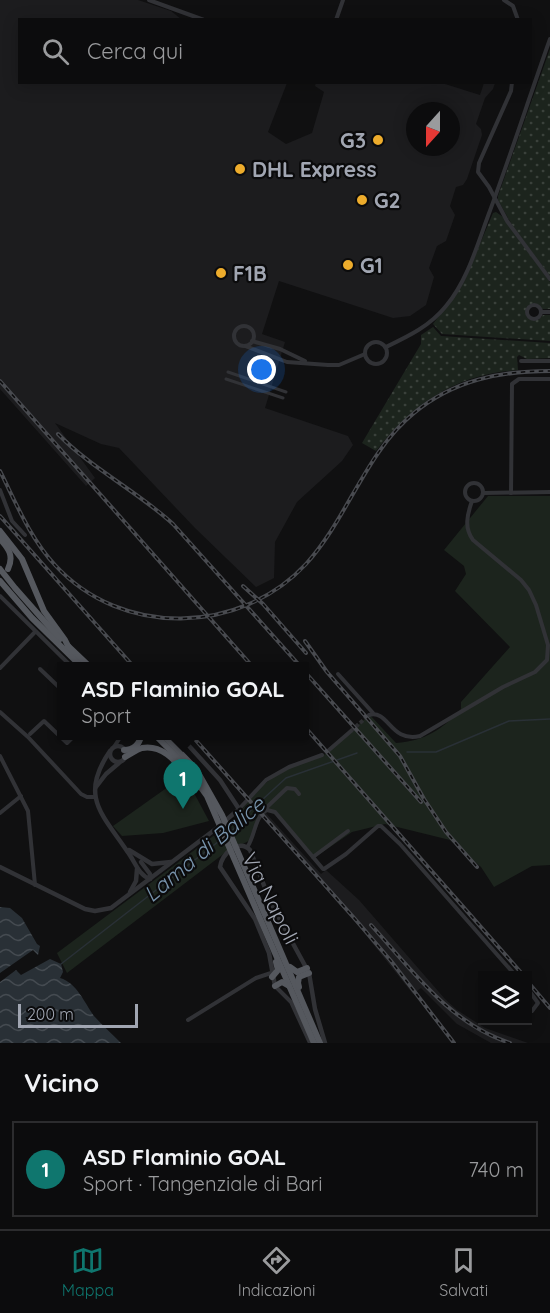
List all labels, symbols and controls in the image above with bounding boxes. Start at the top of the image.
search box [18,18,532,84]
icon: search [39,35,72,68]
text: Cerca qui [87,37,183,65]
north arrow [406,102,460,156]
place label: G3 [340,127,366,153]
marker: G3 [371,133,385,147]
place label: DHL Express [252,156,377,182]
marker: DHL Express [233,162,247,176]
place label: G2 [374,187,401,213]
marker: G2 [355,193,369,207]
place label: G1 [360,252,383,278]
marker: G1 [341,258,355,272]
place label: F1B [233,260,267,286]
marker: F1B [214,266,228,280]
your location [247,355,276,384]
popup [57,662,309,740]
text: ASD Flaminio GOAL [81,675,285,703]
text: Sport [81,703,131,728]
pin: 1 [164,760,202,809]
water label: Lama di Balice [138,789,272,908]
street label: Via Napoli [237,848,305,948]
map controls [478,971,532,1025]
button: layers [478,971,532,1025]
scale bar [18,1001,138,1028]
text: 200 m [27,1004,74,1024]
text: Vicino [24,1066,99,1099]
text: ASD Flaminio GOAL [83,1143,286,1171]
text: 1 [42,1157,49,1182]
text: 740 m [468,1157,524,1182]
text: Sport · Tangenziale di Bari [83,1171,323,1196]
tab: Mappa [62,1244,114,1300]
tab: Indicazioni [238,1244,315,1300]
tab: Salvati [439,1244,488,1300]

